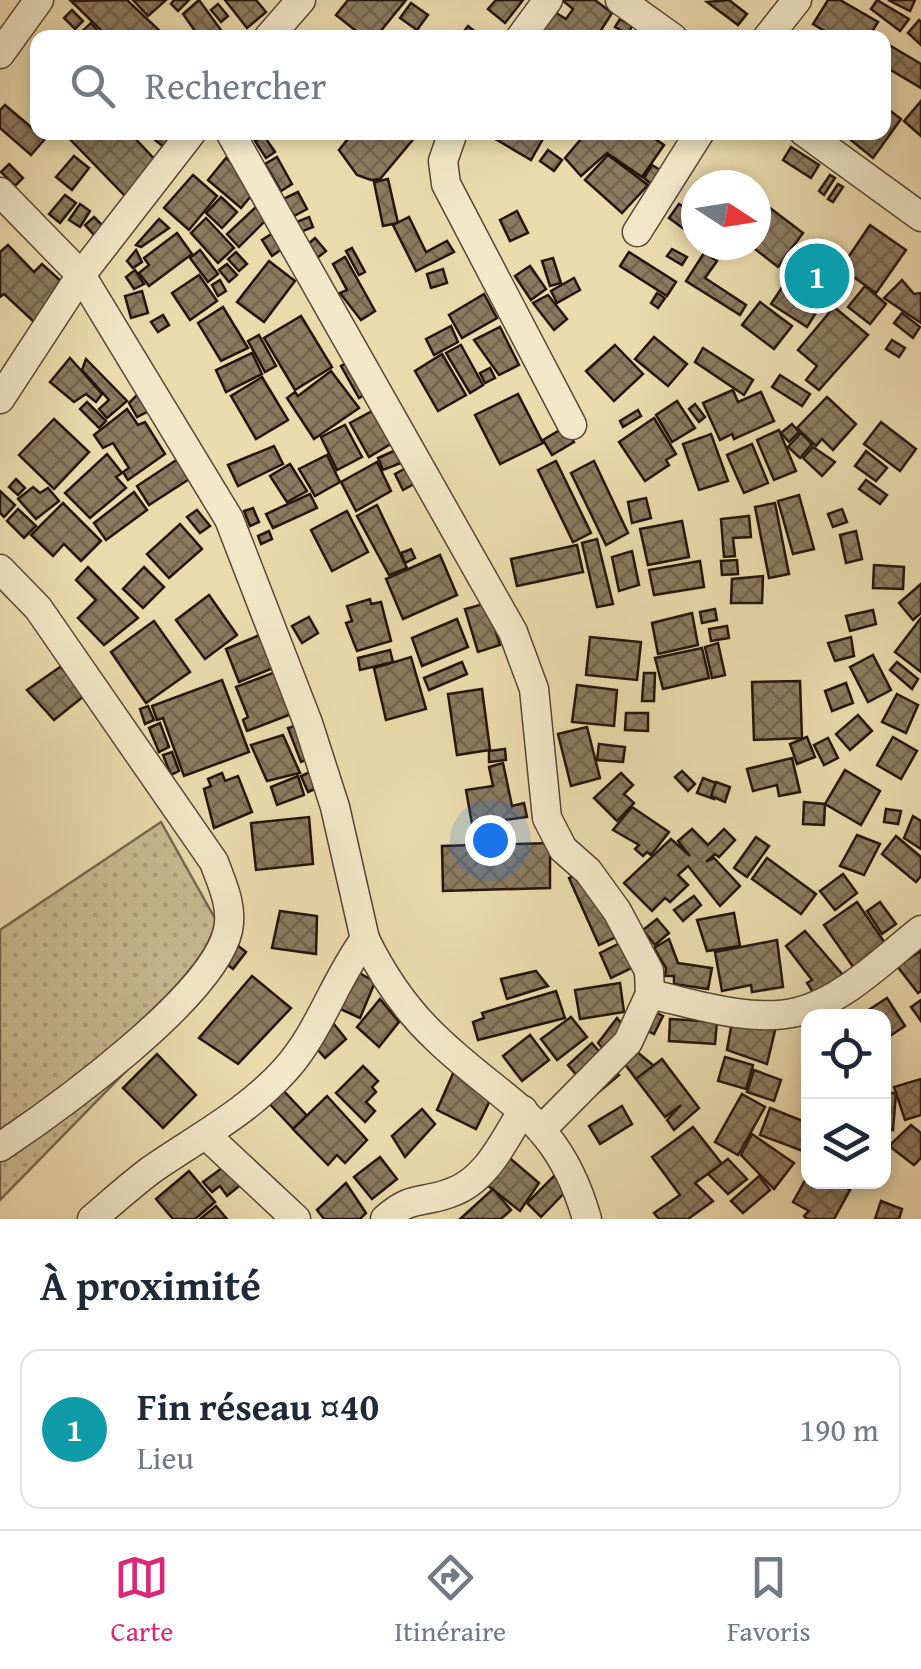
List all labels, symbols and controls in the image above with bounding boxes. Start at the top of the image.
search box [30,30,891,140]
text: Rechercher [145,57,326,113]
icon: search [65,58,120,113]
north arrow [681,170,771,260]
pin: 1 [784,238,850,314]
your location [465,815,516,866]
map controls [801,1009,891,1189]
button: locate [801,1009,891,1099]
button: layers [801,1099,891,1189]
text: À proximité [40,1254,261,1315]
text: Fin réseau ¤40 [137,1378,379,1434]
text: 1 [66,1406,83,1453]
text: 190 m [800,1406,879,1453]
text: Lieu [137,1434,194,1481]
tab: Carte [110,1550,173,1651]
tab: Itinéraire [394,1550,506,1651]
tab: Favoris [727,1550,811,1651]

